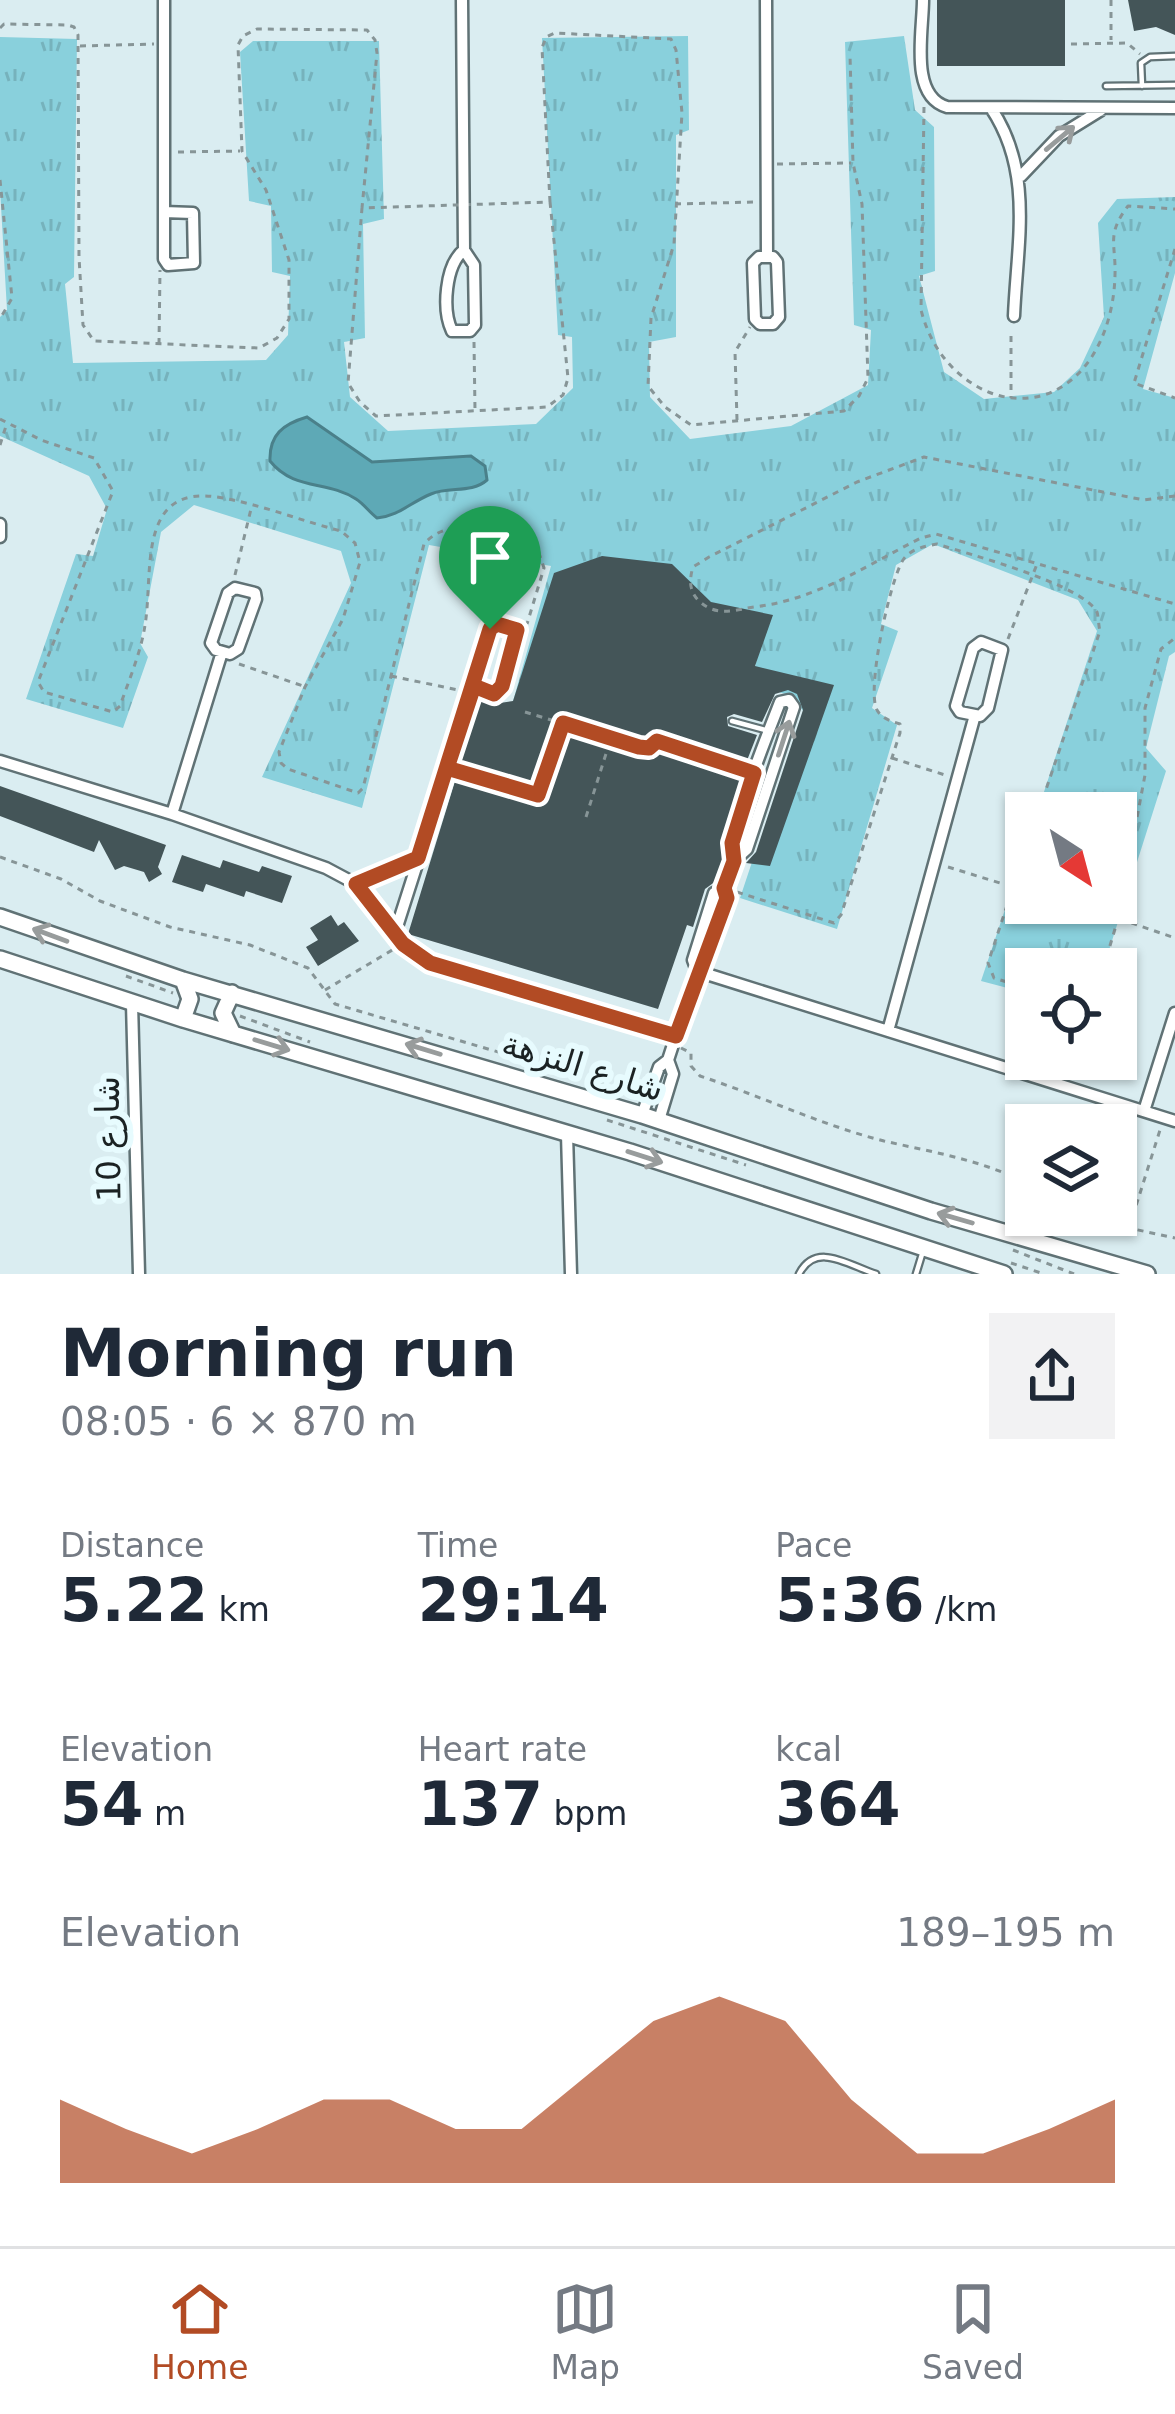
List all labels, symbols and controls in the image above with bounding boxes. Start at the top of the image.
one-way arrow [1043,125,1075,151]
pin [439,506,541,629]
icon: arrive [457,524,523,590]
one-way arrow [775,720,796,757]
north arrow [1005,792,1137,924]
map controls [1005,792,1137,1236]
one-way arrow [32,923,69,944]
button: locate [1005,948,1137,1080]
street label: شارع النزهة [498,1023,668,1109]
one-way arrow [252,1035,290,1057]
one-way arrow [405,1037,443,1059]
street label: شارع 10 [87,1076,129,1202]
button: layers [1005,1104,1137,1236]
one-way arrow [625,1147,663,1169]
one-way arrow [936,1206,974,1228]
button: share [989,1313,1115,1439]
text: Morning run [60,1315,517,1392]
text: 08:05 · 6 × 870 m [60,1399,417,1444]
text: Distance [60,1526,204,1565]
text: Time [418,1526,498,1565]
text: Pace [775,1526,852,1565]
text: 5.22 [60,1565,208,1635]
text: 29:14 [418,1565,609,1635]
text: 5:36 [775,1565,925,1635]
text: km [208,1590,270,1629]
text: /km [925,1590,997,1629]
text: Elevation [60,1730,213,1769]
text: Heart rate [418,1730,587,1769]
text: kcal [775,1730,842,1769]
text: 54 [60,1769,144,1839]
text: 137 [418,1769,543,1839]
text: 364 [775,1769,901,1839]
text: m [144,1794,186,1833]
text: bpm [543,1794,627,1833]
text: Elevation [60,1910,241,1955]
text: 189–195 m [896,1910,1115,1955]
tab: Home [151,2276,248,2387]
tab: Map [550,2276,620,2387]
tab: Saved [922,2276,1024,2387]

